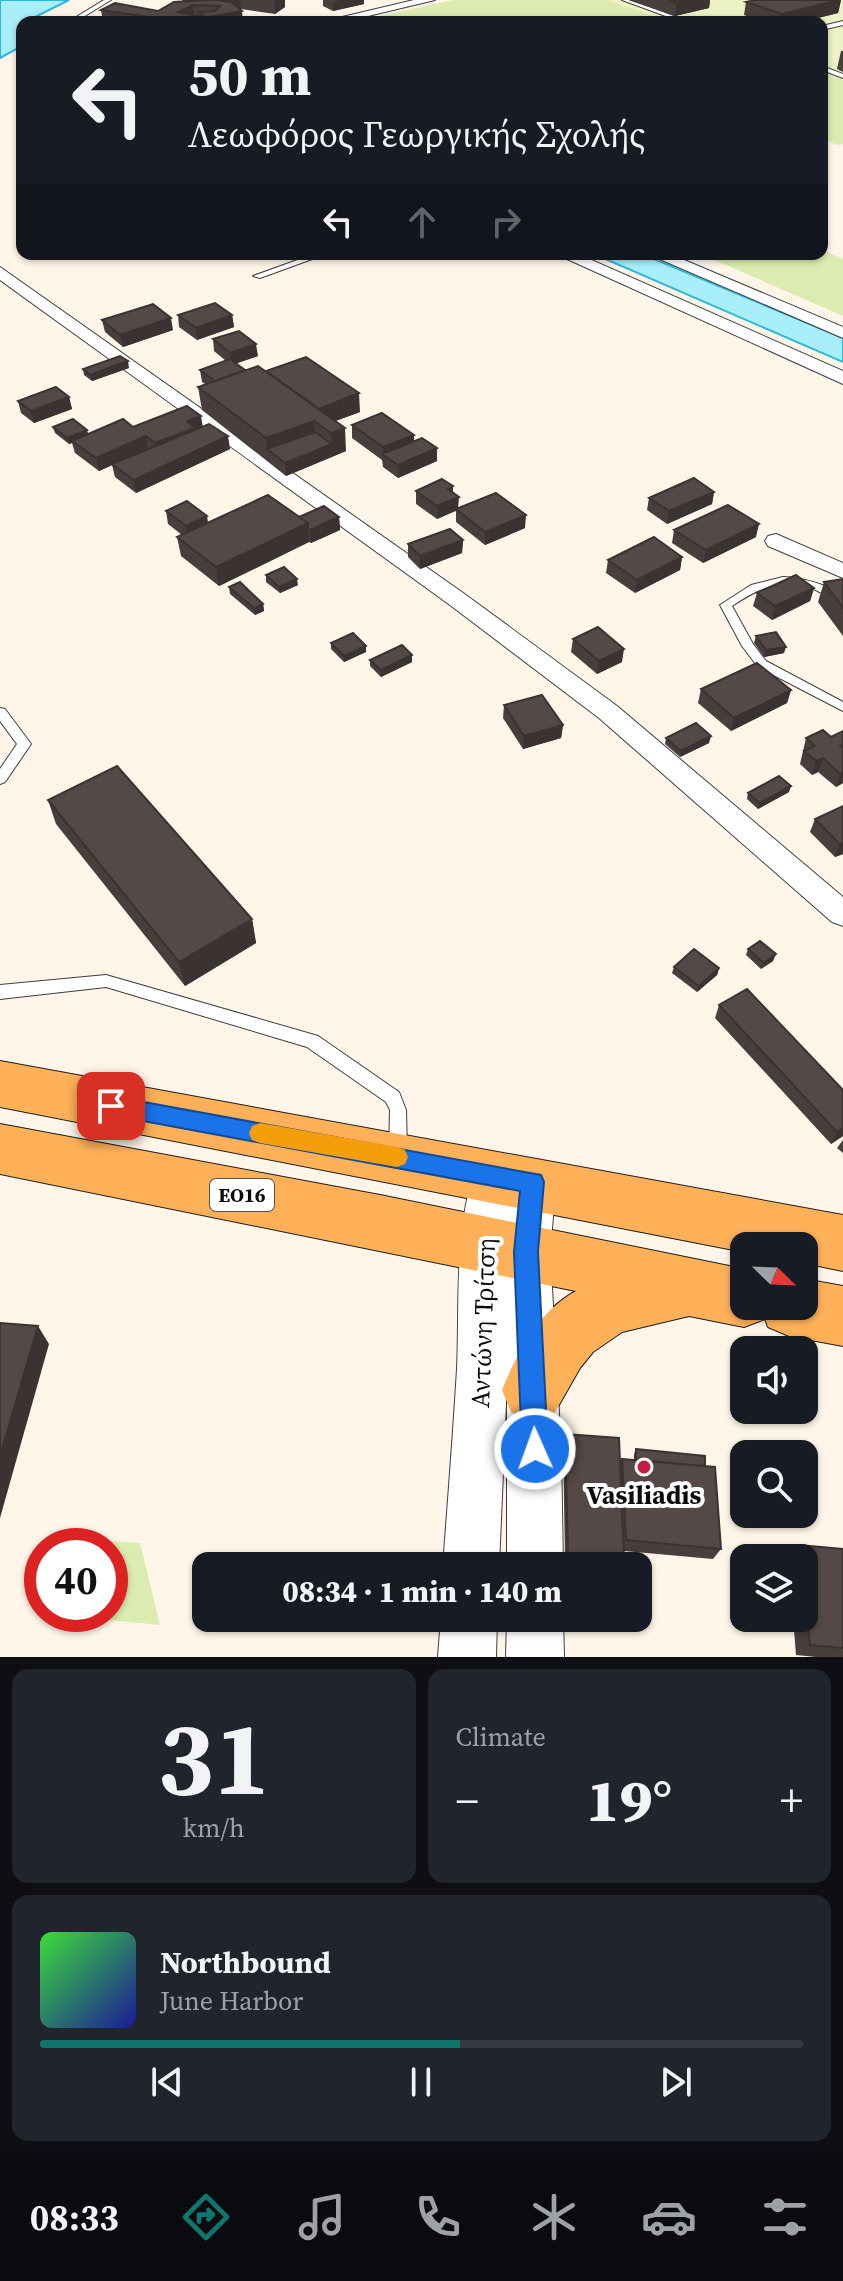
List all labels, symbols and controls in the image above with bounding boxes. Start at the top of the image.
text: 50 m [188,37,311,114]
icon: left [56,48,160,152]
text: Λεωφόρος Γεωργικής Σχολής [188,110,646,159]
icon: left [316,200,360,244]
icon: ahead [400,200,444,244]
icon: right [484,200,528,244]
pin [77,1072,145,1140]
icon: arrive [89,1084,133,1128]
road number: ΕΟ16 [210,1179,274,1211]
north arrow [730,1232,818,1320]
map controls [730,1232,818,1632]
street label: Αντώνη Τρίτση [462,1237,504,1409]
button: sound [730,1336,818,1424]
position arrow [493,1407,577,1491]
button: search [730,1440,818,1528]
marker: Vasiliadis [635,1458,653,1476]
place label: Vasiliadis [587,1477,702,1513]
speed limit sign: 40 [24,1528,128,1632]
button: layers [730,1544,818,1632]
text: 08:34 · 1 min · 140 m [282,1571,562,1612]
text: 31 [157,1686,270,1829]
text: Climate [456,1719,546,1755]
text: 19° [586,1759,672,1841]
text: − [456,1770,479,1831]
text: + [780,1770,803,1831]
text: km/h [183,1810,245,1846]
text: Northbound [160,1942,331,1983]
text: June Harbor [160,1983,303,2019]
icon: previous [145,2060,189,2104]
icon: pause [399,2060,443,2104]
icon: next [654,2060,698,2104]
icon: directions [178,2189,234,2245]
icon: music [294,2189,350,2245]
icon: phone [410,2189,466,2245]
icon: climate [526,2189,582,2245]
icon: car [641,2189,697,2245]
icon: filters [757,2189,813,2245]
text: 08:33 [30,2193,119,2242]

